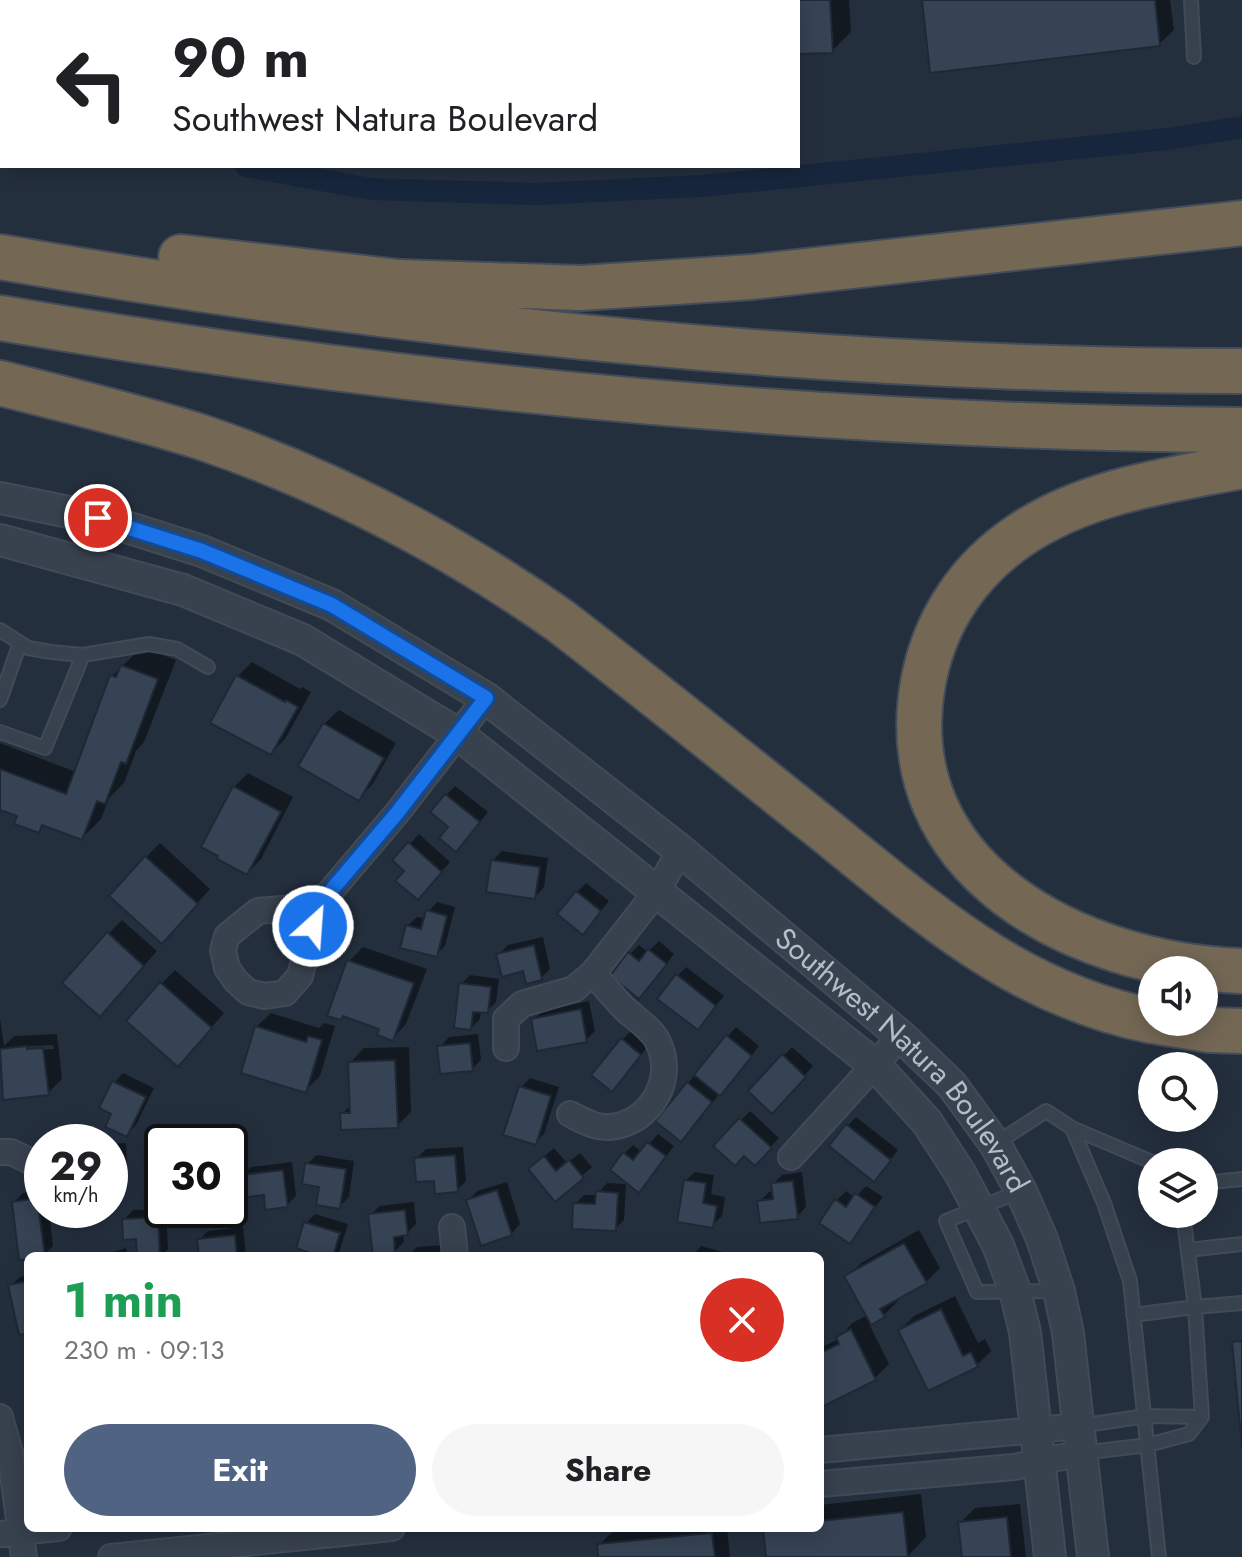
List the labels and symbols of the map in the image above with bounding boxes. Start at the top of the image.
pin [64,484,132,552]
position arrow [271,884,355,968]
street label: Southwest Natura Boulevard [766,917,1040,1200]
speed limit sign: 30 [144,1124,248,1228]

